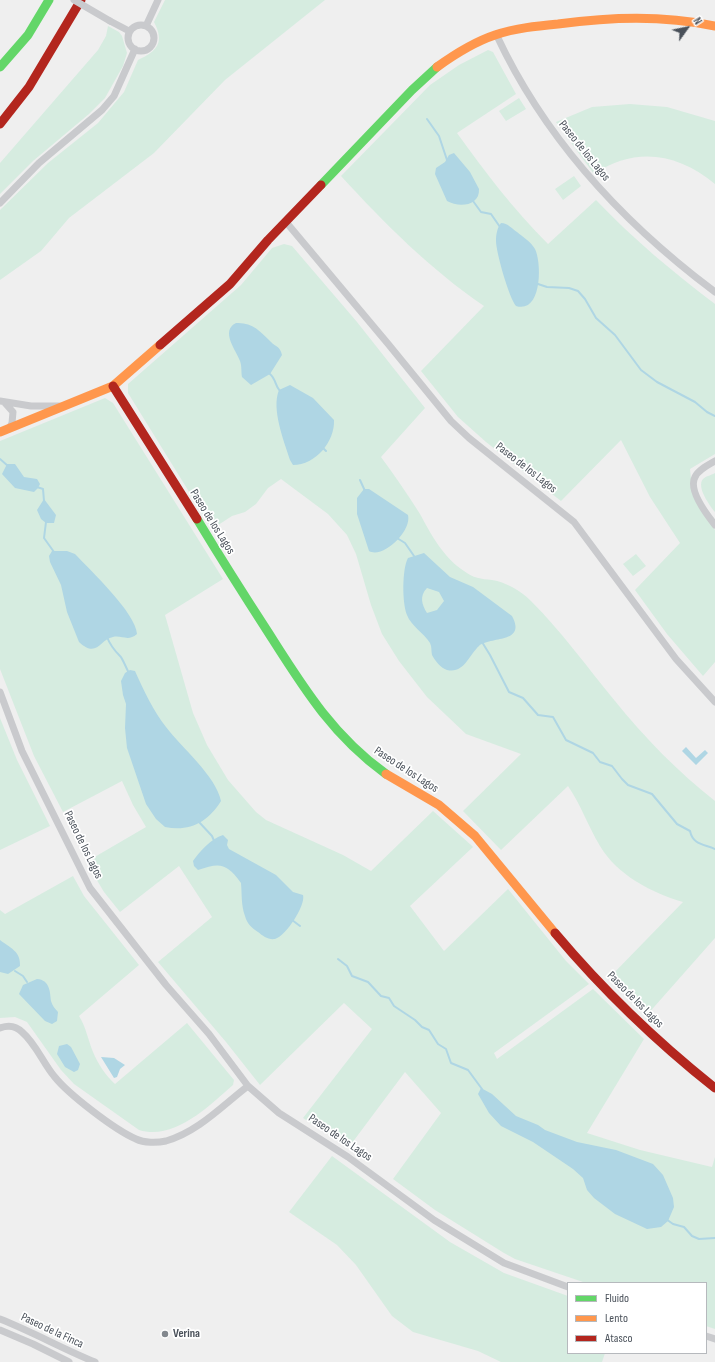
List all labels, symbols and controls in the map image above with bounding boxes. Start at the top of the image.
north arrow [667,8,707,48]
text: N [690,15,705,27]
street label: Paseo de los Lagos [555,118,613,184]
street label: Paseo de los Lagos [492,440,560,496]
street label: Paseo de los Lagos [186,487,238,557]
street label: Paseo de los Lagos [371,744,441,796]
street label: Paseo de los Lagos [60,809,106,881]
street label: Paseo de los Lagos [604,969,666,1031]
street label: Paseo de los Lagos [305,1111,375,1165]
legend [567,1282,707,1354]
text: Fluido [605,1291,629,1306]
street label: Paseo de la Finca [18,1310,86,1352]
text: Lento [605,1311,628,1326]
place label: Verina [173,1327,200,1341]
marker: Verina [160,1329,170,1339]
text: Atasco [605,1331,632,1346]

